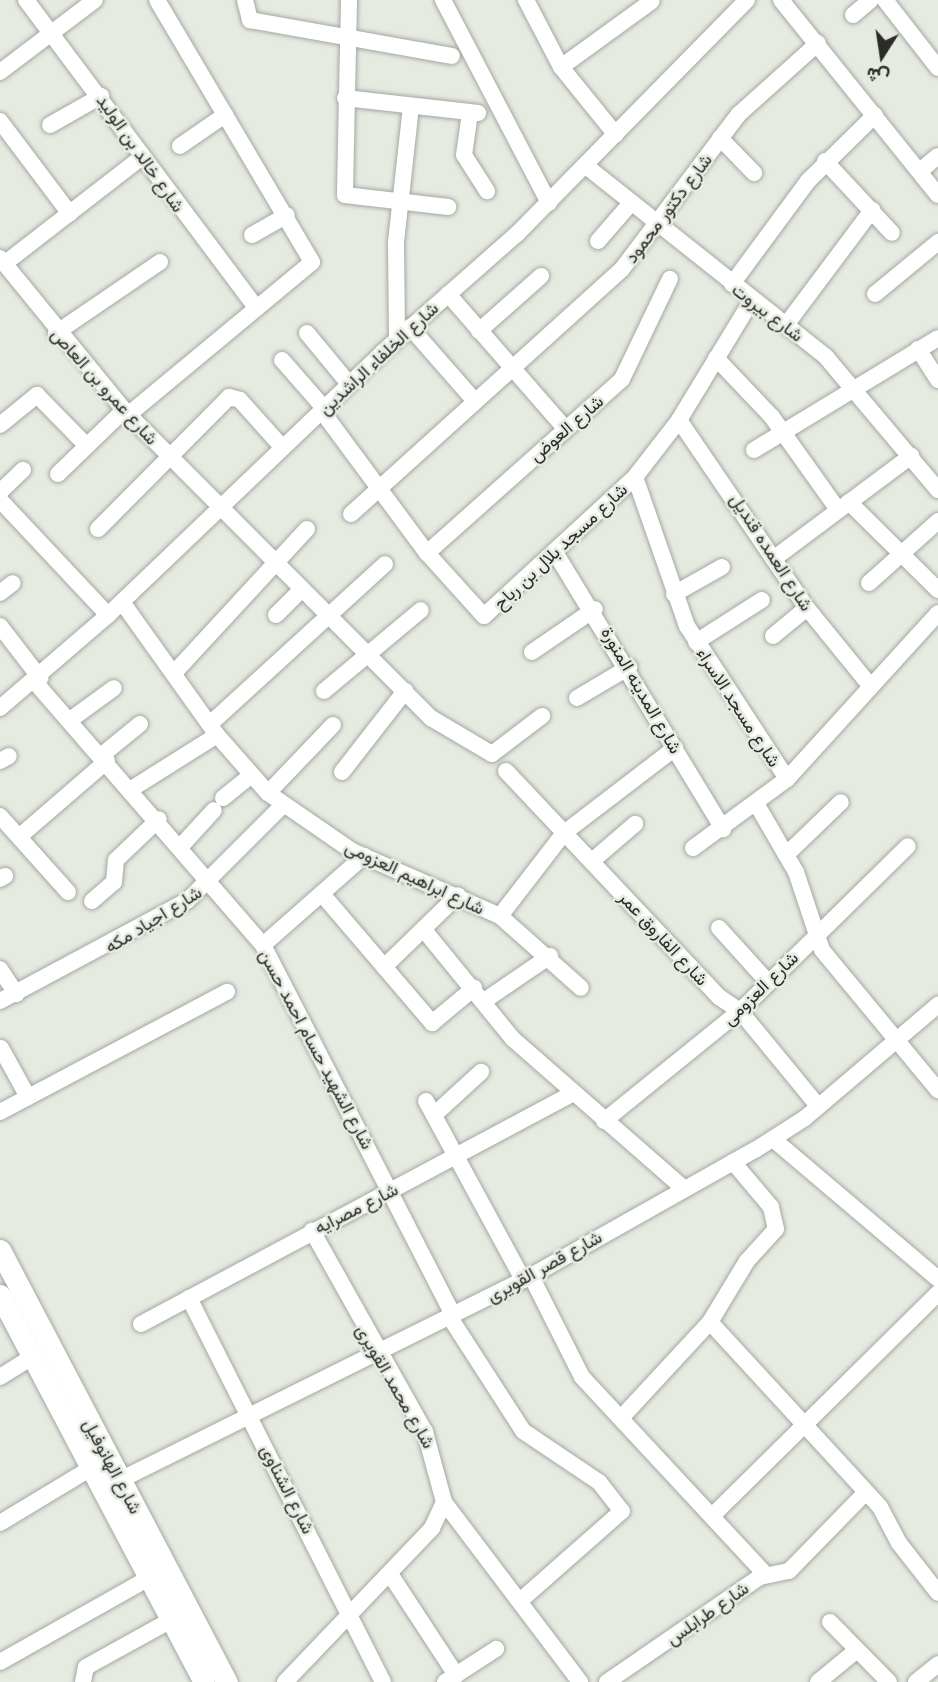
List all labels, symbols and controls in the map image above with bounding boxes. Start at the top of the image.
north arrow [847,21,917,91]
text: ش [864,63,891,91]
street label: شارع خالد بن الوليد [92,90,190,216]
street label: شارع دكتور محمود [620,149,716,267]
street label: شارع بيروت [728,278,808,346]
street label: شارع الخلفاء الراشدين [314,297,442,419]
street label: شارع عمرو بن العاص [47,323,163,449]
street label: شارع العوض [525,390,607,466]
street label: شارع مسجد بلال بن رباح [489,478,631,614]
street label: شارع العمده قنديل [726,489,818,615]
street label: شارع المدينه المنورة [597,623,687,757]
street label: شارع مسجد الاسراء [692,643,786,771]
street label: شارع ابراهيم العزومى [342,835,488,919]
street label: شارع اجياد مكه [101,881,205,957]
street label: شارع الفاروق عمر [615,886,713,990]
street label: شارع الشهيد حسام احمد حسن [255,945,379,1153]
street label: شارع العزومى [718,947,802,1029]
street label: شارع مصرايه [311,1178,401,1238]
street label: شارع قصر القويرى [483,1225,605,1307]
street label: شارع محمد القويرى [352,1320,440,1452]
street label: شارع الهانوفيل [79,1415,147,1517]
street label: شارع الشناوى [256,1441,320,1537]
street label: شارع طرابلس [662,1577,752,1649]

